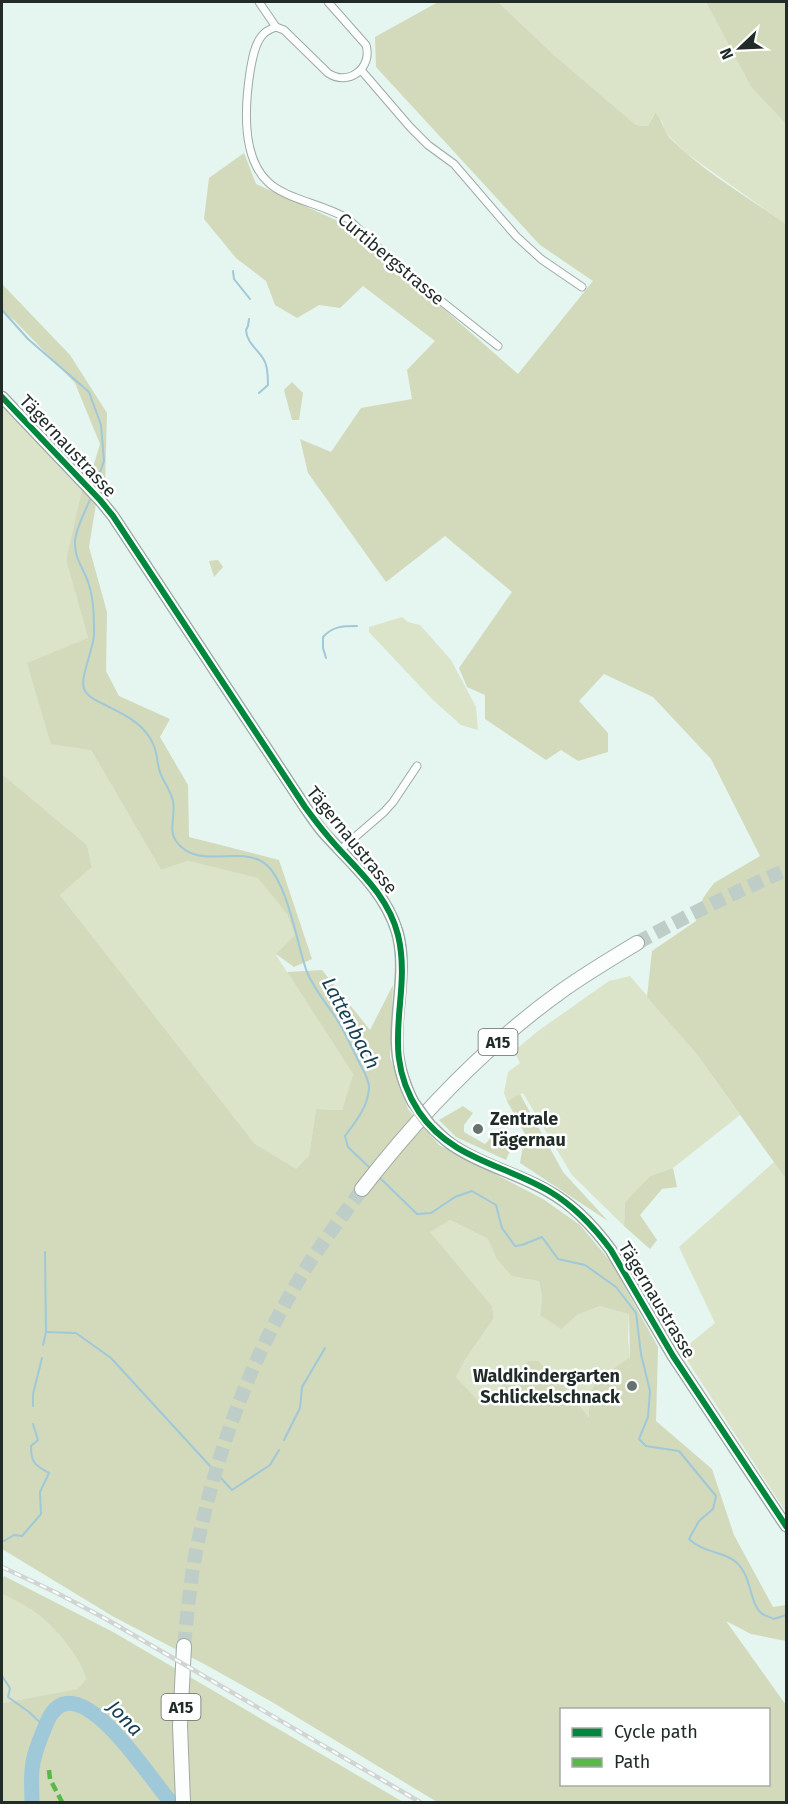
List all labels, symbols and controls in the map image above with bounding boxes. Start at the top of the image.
north arrow [710,18,770,78]
text: N [716,45,737,62]
street label: Curtibergstrasse [333,208,449,310]
street label: Tägernaustrasse [15,390,121,502]
street label: Tägernaustrasse [302,782,402,898]
water label: Lattenbach [317,973,385,1073]
road number: A15 [478,1029,518,1055]
place label: Zentrale Tägernau [490,1108,566,1151]
marker: Zentrale Tägernau [471,1122,485,1136]
street label: Tägernaustrasse [614,1238,700,1362]
place label: Waldkindergarten Schlickelschnack [473,1365,621,1408]
marker: Waldkindergarten Schlickelschnack [625,1379,639,1393]
water label: Jona [102,1694,148,1741]
road number: A15 [162,1694,201,1720]
legend [560,1708,770,1786]
text: Cycle path [614,1721,698,1743]
text: Path [614,1751,650,1773]

